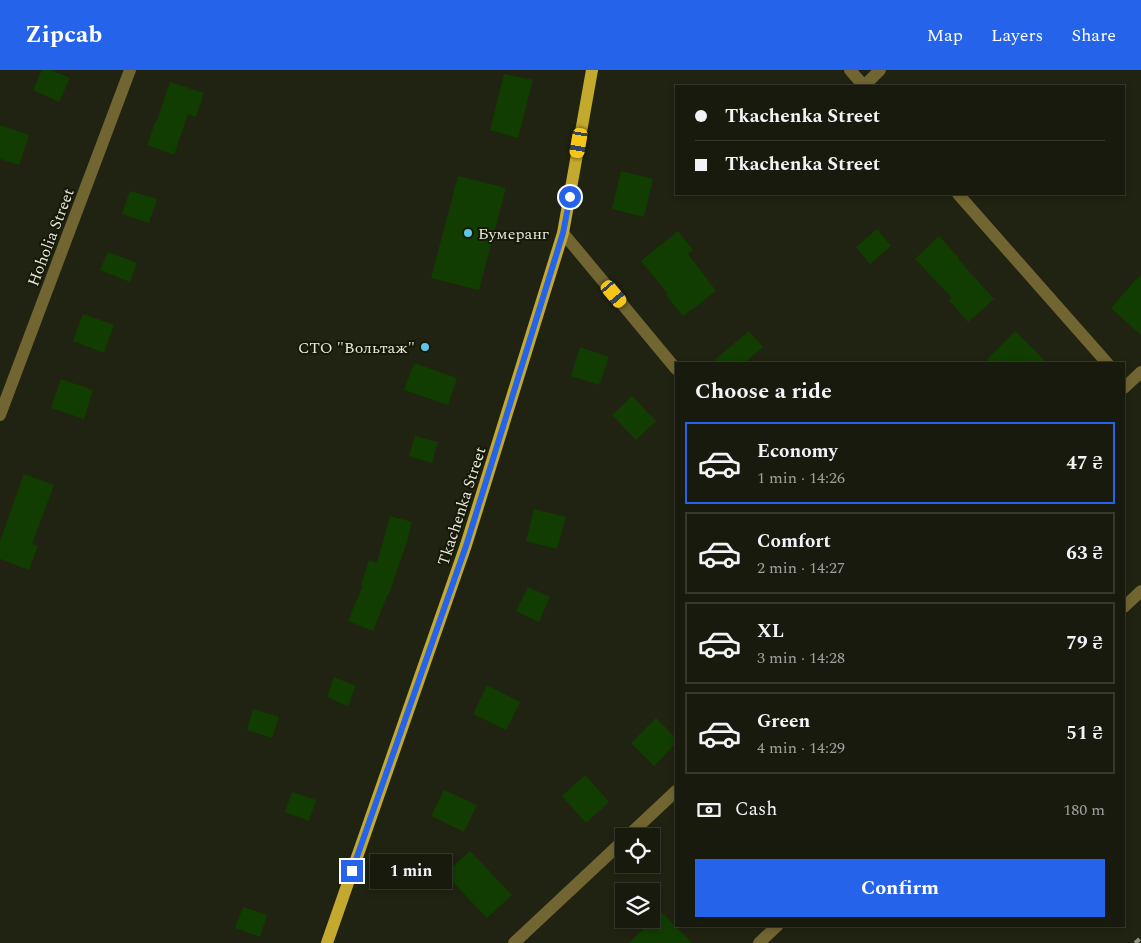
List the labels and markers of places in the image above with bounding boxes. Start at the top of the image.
place label: Бумеранг [478,222,549,246]
marker: Бумеранг [462,227,474,239]
place label: СТО "Вольтаж" [298,336,415,360]
marker: СТО "Вольтаж" [419,341,431,353]

